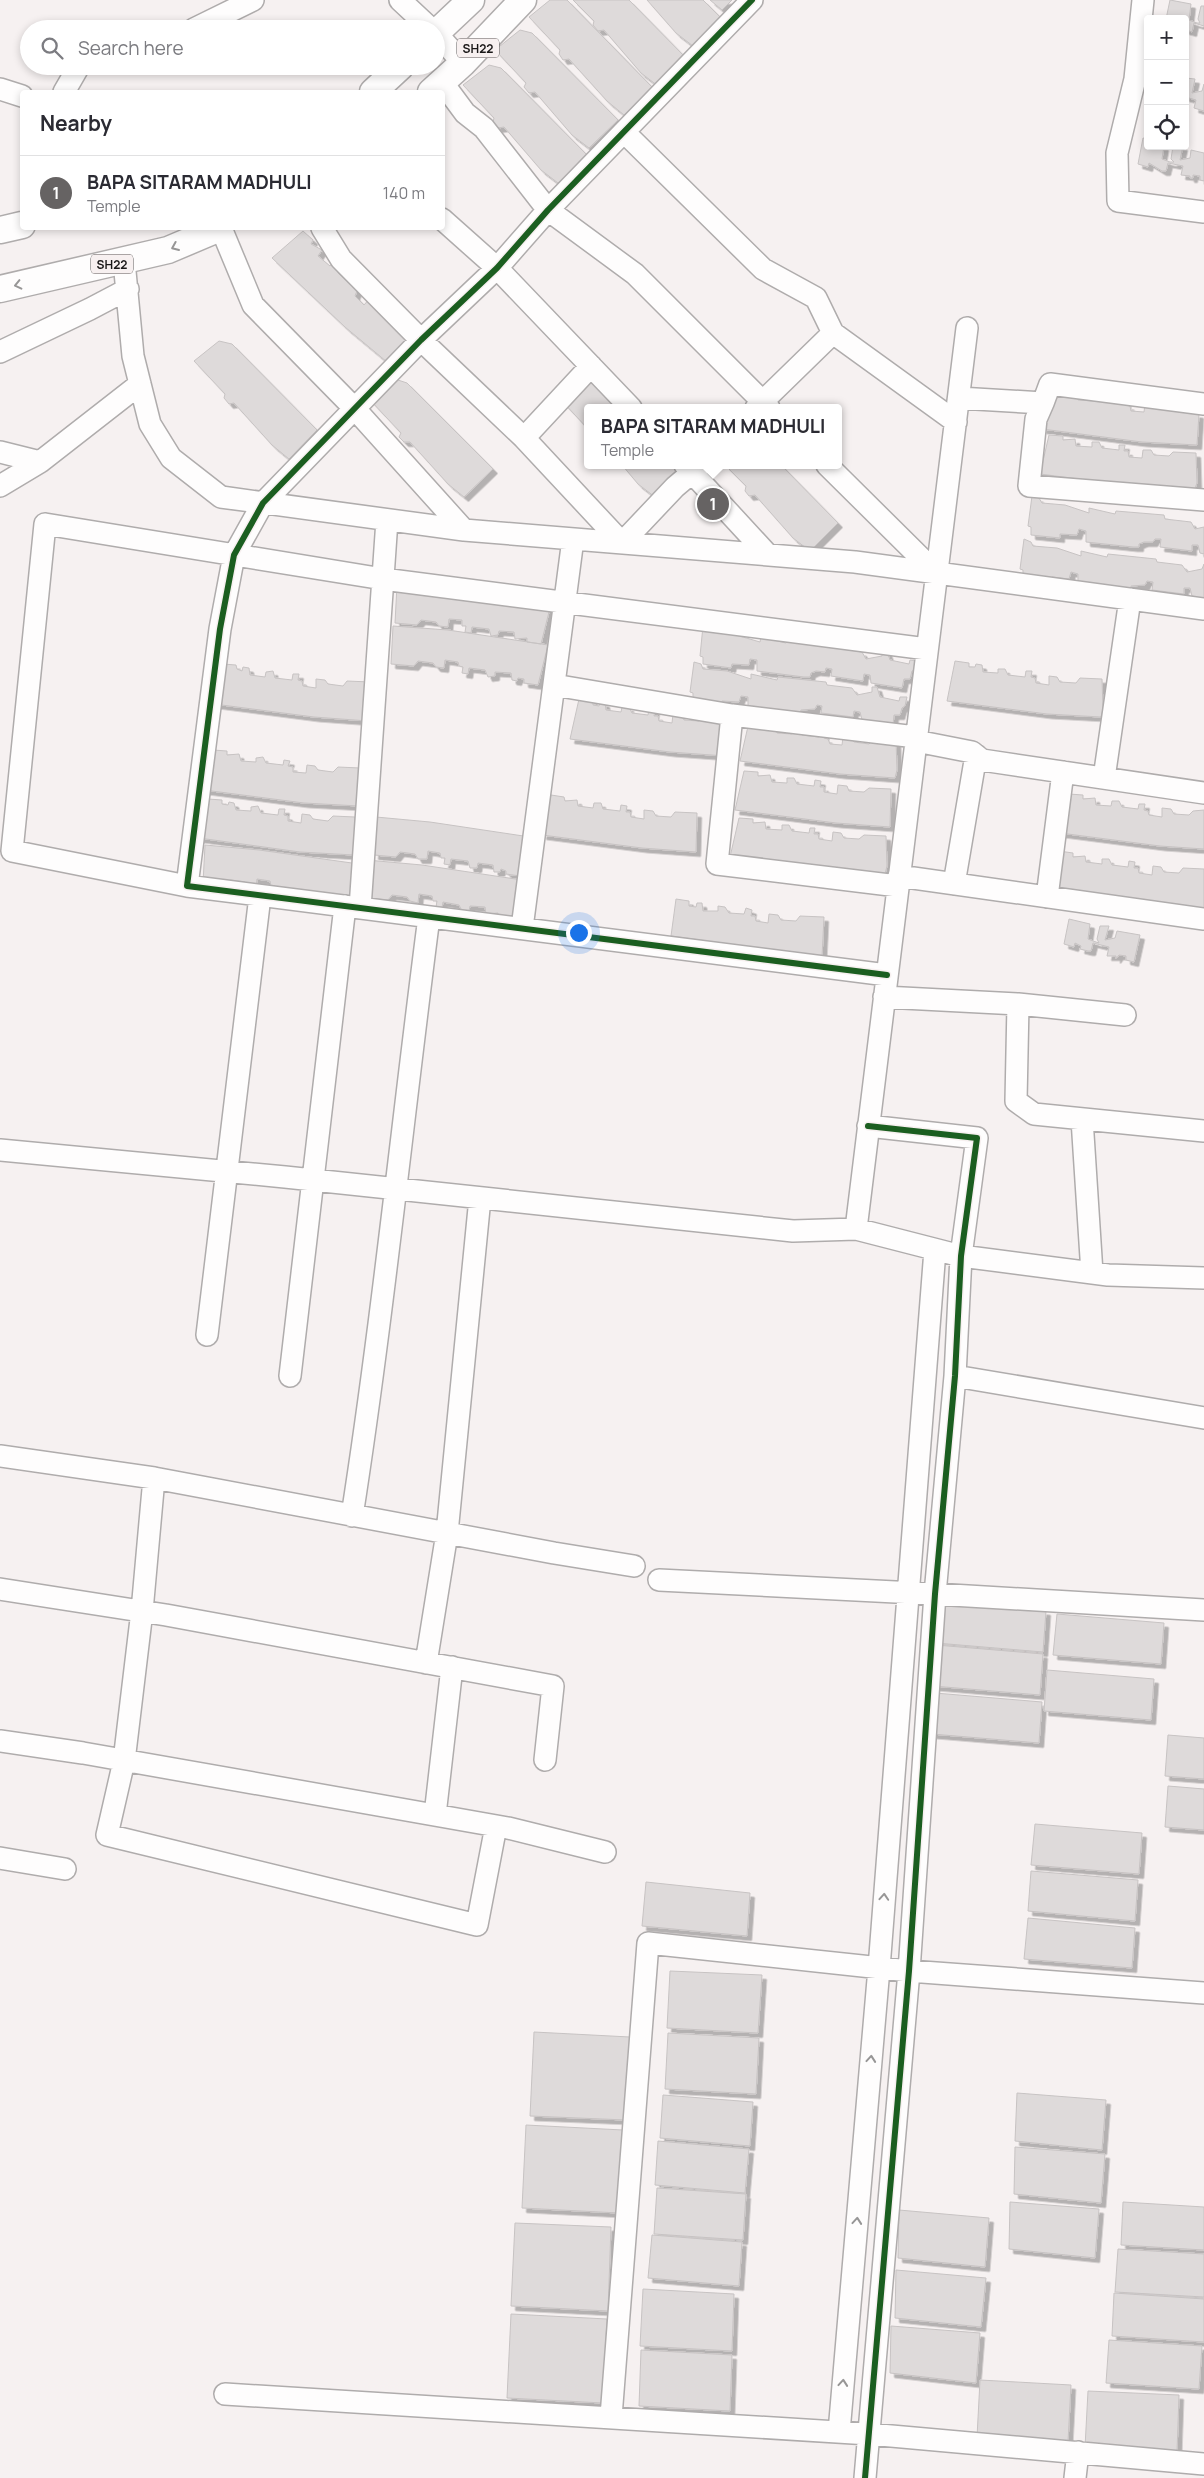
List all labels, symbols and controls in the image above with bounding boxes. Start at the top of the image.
map controls [1144,15,1189,150]
button: + [1144,15,1189,60]
search box [20,20,445,75]
icon: search [38,34,66,62]
text: Search here [78,35,184,61]
road number: SH22 [457,38,499,58]
button: − [1144,60,1189,105]
button: locate [1144,105,1189,150]
text: Nearby [40,109,112,137]
text: BAPA SITARAM MADHULI [87,169,312,195]
text: 1 [52,182,60,204]
text: 140 m [383,182,425,204]
text: Temple [87,195,141,217]
one-way arrow [171,240,180,251]
road number: SH22 [91,254,133,274]
one-way arrow [13,279,22,290]
popup [584,404,842,469]
text: BAPA SITARAM MADHULI [601,413,825,439]
text: Temple [601,439,654,461]
pin: 1 [697,485,729,523]
your location [566,920,592,946]
one-way arrow [878,1893,889,1901]
one-way arrow [865,2055,876,2063]
one-way arrow [851,2217,862,2225]
one-way arrow [837,2379,848,2387]

